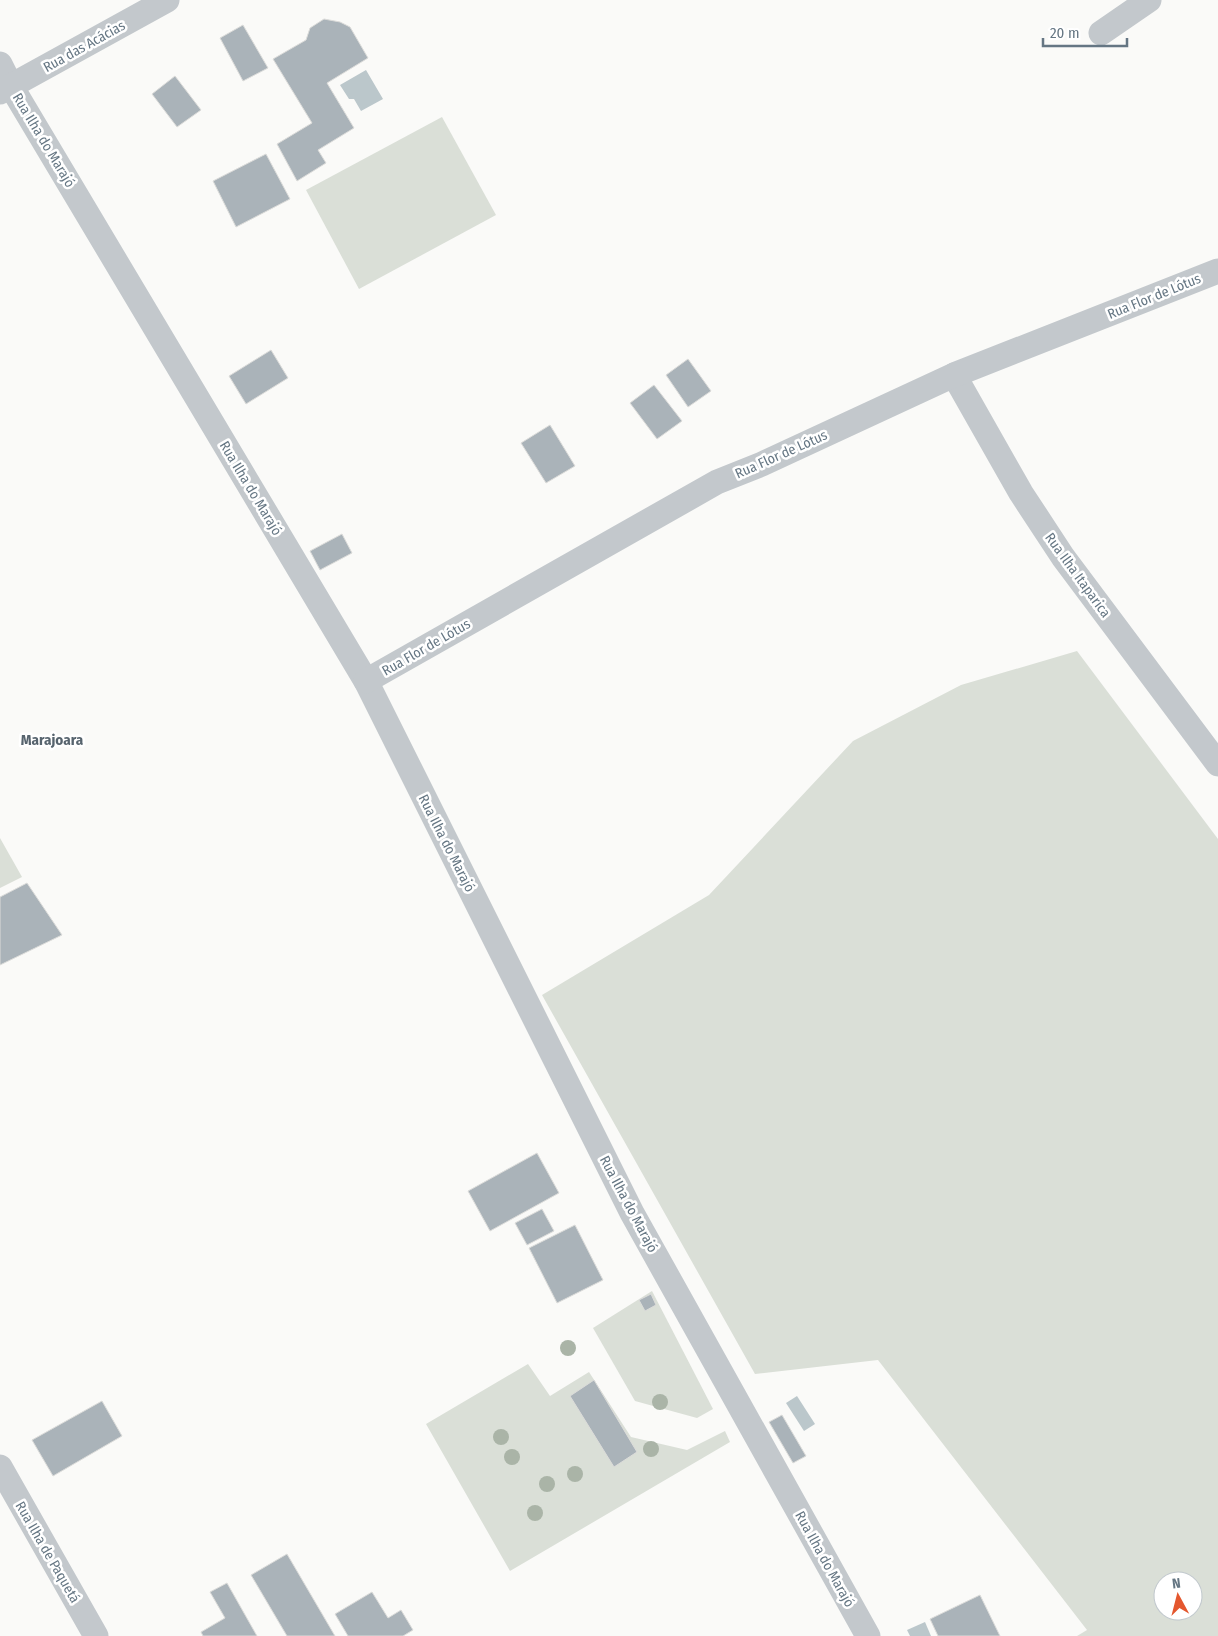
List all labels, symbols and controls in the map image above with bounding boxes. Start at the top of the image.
scale bar [1043,15,1127,47]
street label: Rua das Acácias [40,17,128,76]
text: 20 m [1050,24,1080,42]
street label: Rua Ilha do Marajó [9,90,78,191]
street label: Rua Flor de Lótus [1105,270,1203,323]
street label: Rua Flor de Lótus [732,427,830,482]
street label: Rua Ilha do Marajó [216,438,285,539]
street label: Rua Ilha Itaparica [1041,530,1114,621]
street label: Rua Flor de Lótus [379,615,473,680]
district label: Marajoara [21,731,84,749]
street label: Rua Ilha do Marajó [415,792,478,895]
street label: Rua Ilha do Marajó [596,1153,661,1255]
street label: Rua Ilha de Paquetá [12,1499,84,1606]
street label: Rua Ilha do Marajó [791,1508,858,1610]
north arrow [1153,1571,1203,1621]
text: N [1171,1575,1182,1593]

